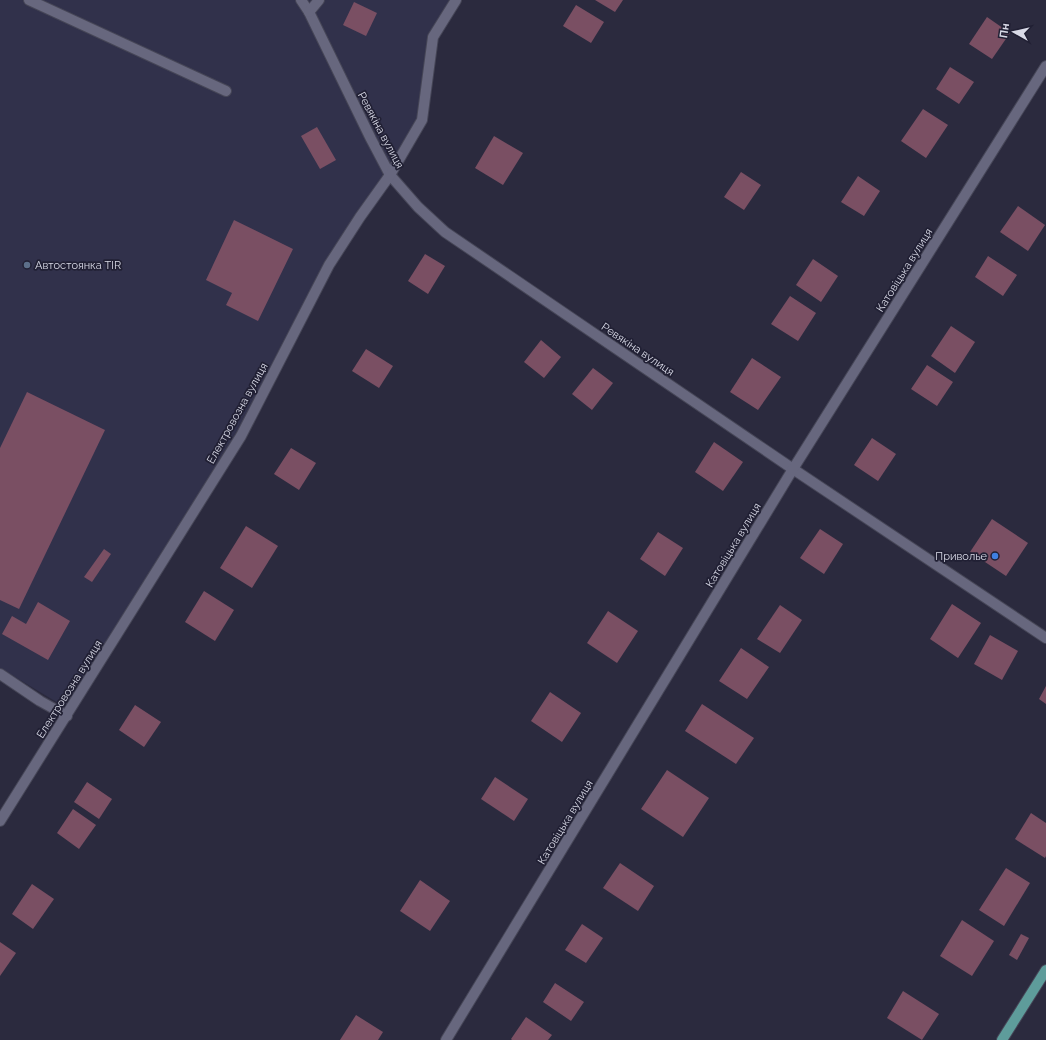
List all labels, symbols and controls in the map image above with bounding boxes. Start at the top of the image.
north arrow [994,12,1034,52]
text: Пн [997,23,1012,39]
street label: Ревякіна вулиця [355,90,406,171]
street label: Катовіцька вулиця [874,226,935,314]
place label: Автостоянка TIR [35,259,121,272]
marker: Автостоянка TIR [22,260,32,270]
street label: Ревякіна вулиця [599,320,677,379]
street label: Електровозна вулиця [204,361,271,466]
street label: Катовіцька вулиця [703,501,764,590]
place label: Приволье [935,550,988,563]
marker: Приволье [990,551,1000,561]
street label: Електровозна вулиця [34,638,105,741]
street label: Катовіцька вулиця [535,778,596,867]

